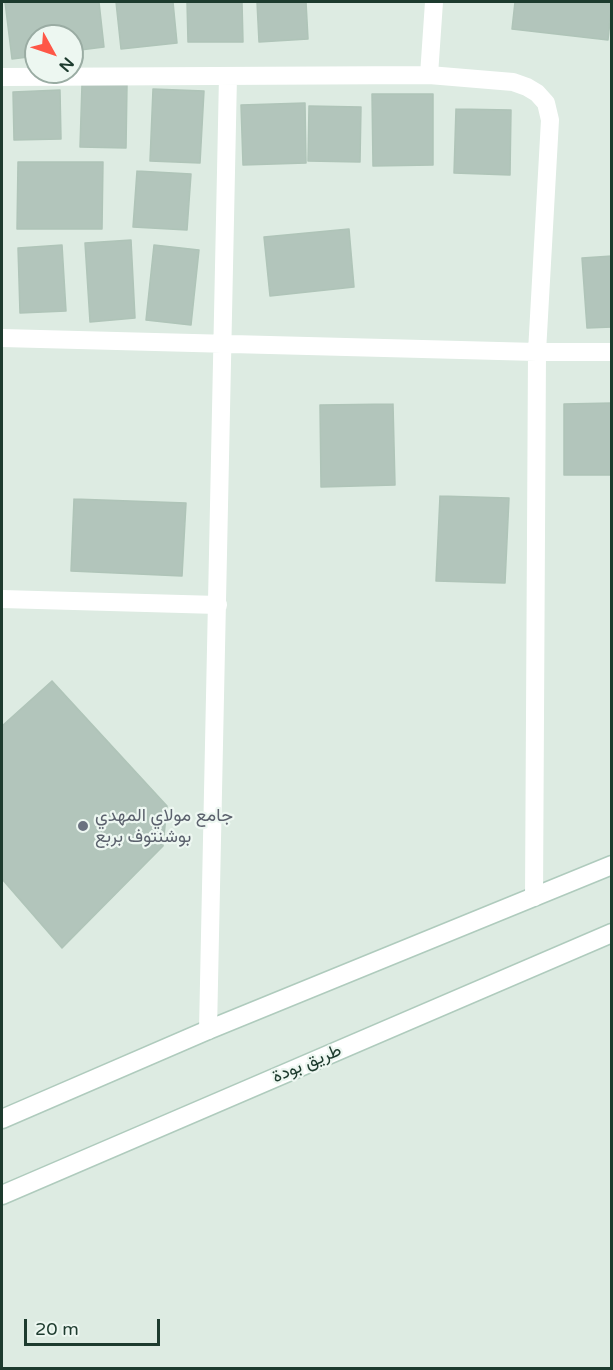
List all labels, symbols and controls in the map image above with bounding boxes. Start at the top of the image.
north arrow [24,24,84,84]
text: N [54,53,78,76]
place label: جامع مولاي المهدي بوشنتوف بربع [95,805,233,848]
marker: جامع مولاي المهدي بوشنتوف بربع [76,819,90,833]
street label: طريق بودة [269,1040,345,1088]
scale bar [27,1307,164,1345]
text: 20 m [35,1318,79,1340]

